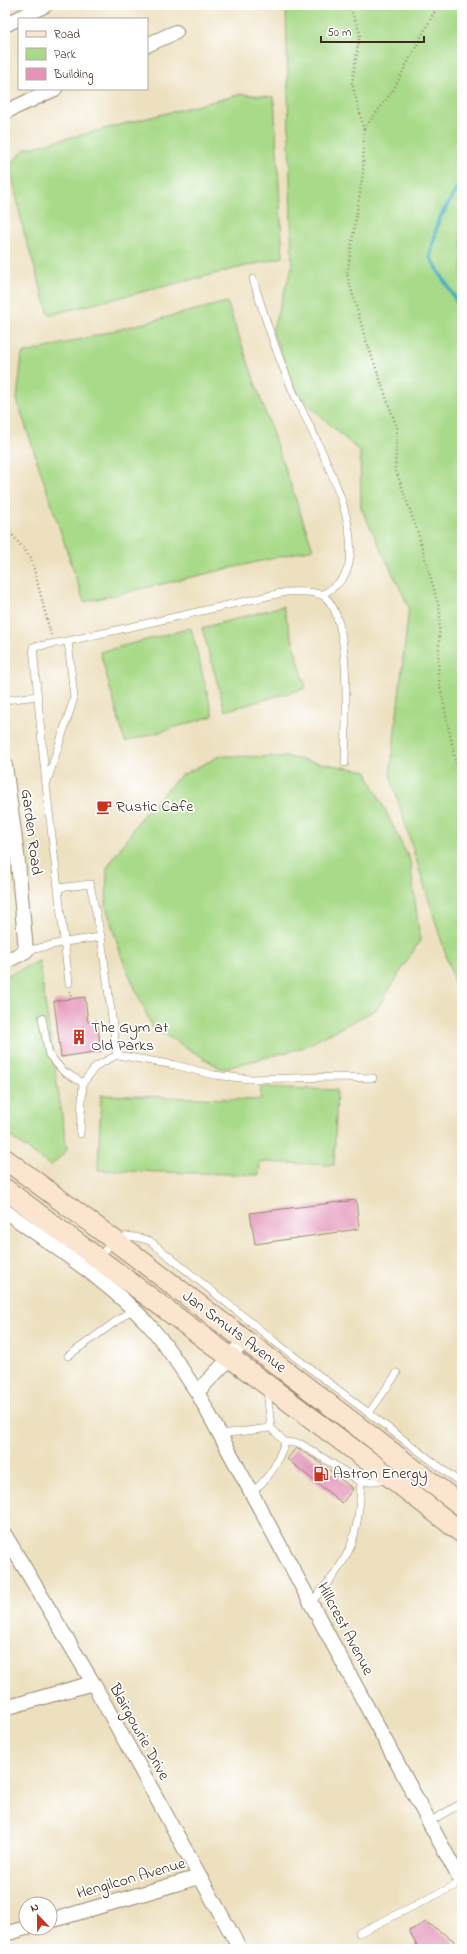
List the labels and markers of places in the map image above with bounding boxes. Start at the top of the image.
place label: Rustic Cafe [116,795,194,819]
cafe icon: Rustic Cafe [95,798,113,816]
place label: The Gym at Old Parks [91,1016,169,1058]
building icon: The Gym at Old Parks [70,1028,88,1046]
place label: Astron Energy [333,1462,427,1486]
fuel station icon: Astron Energy [312,1465,330,1483]

